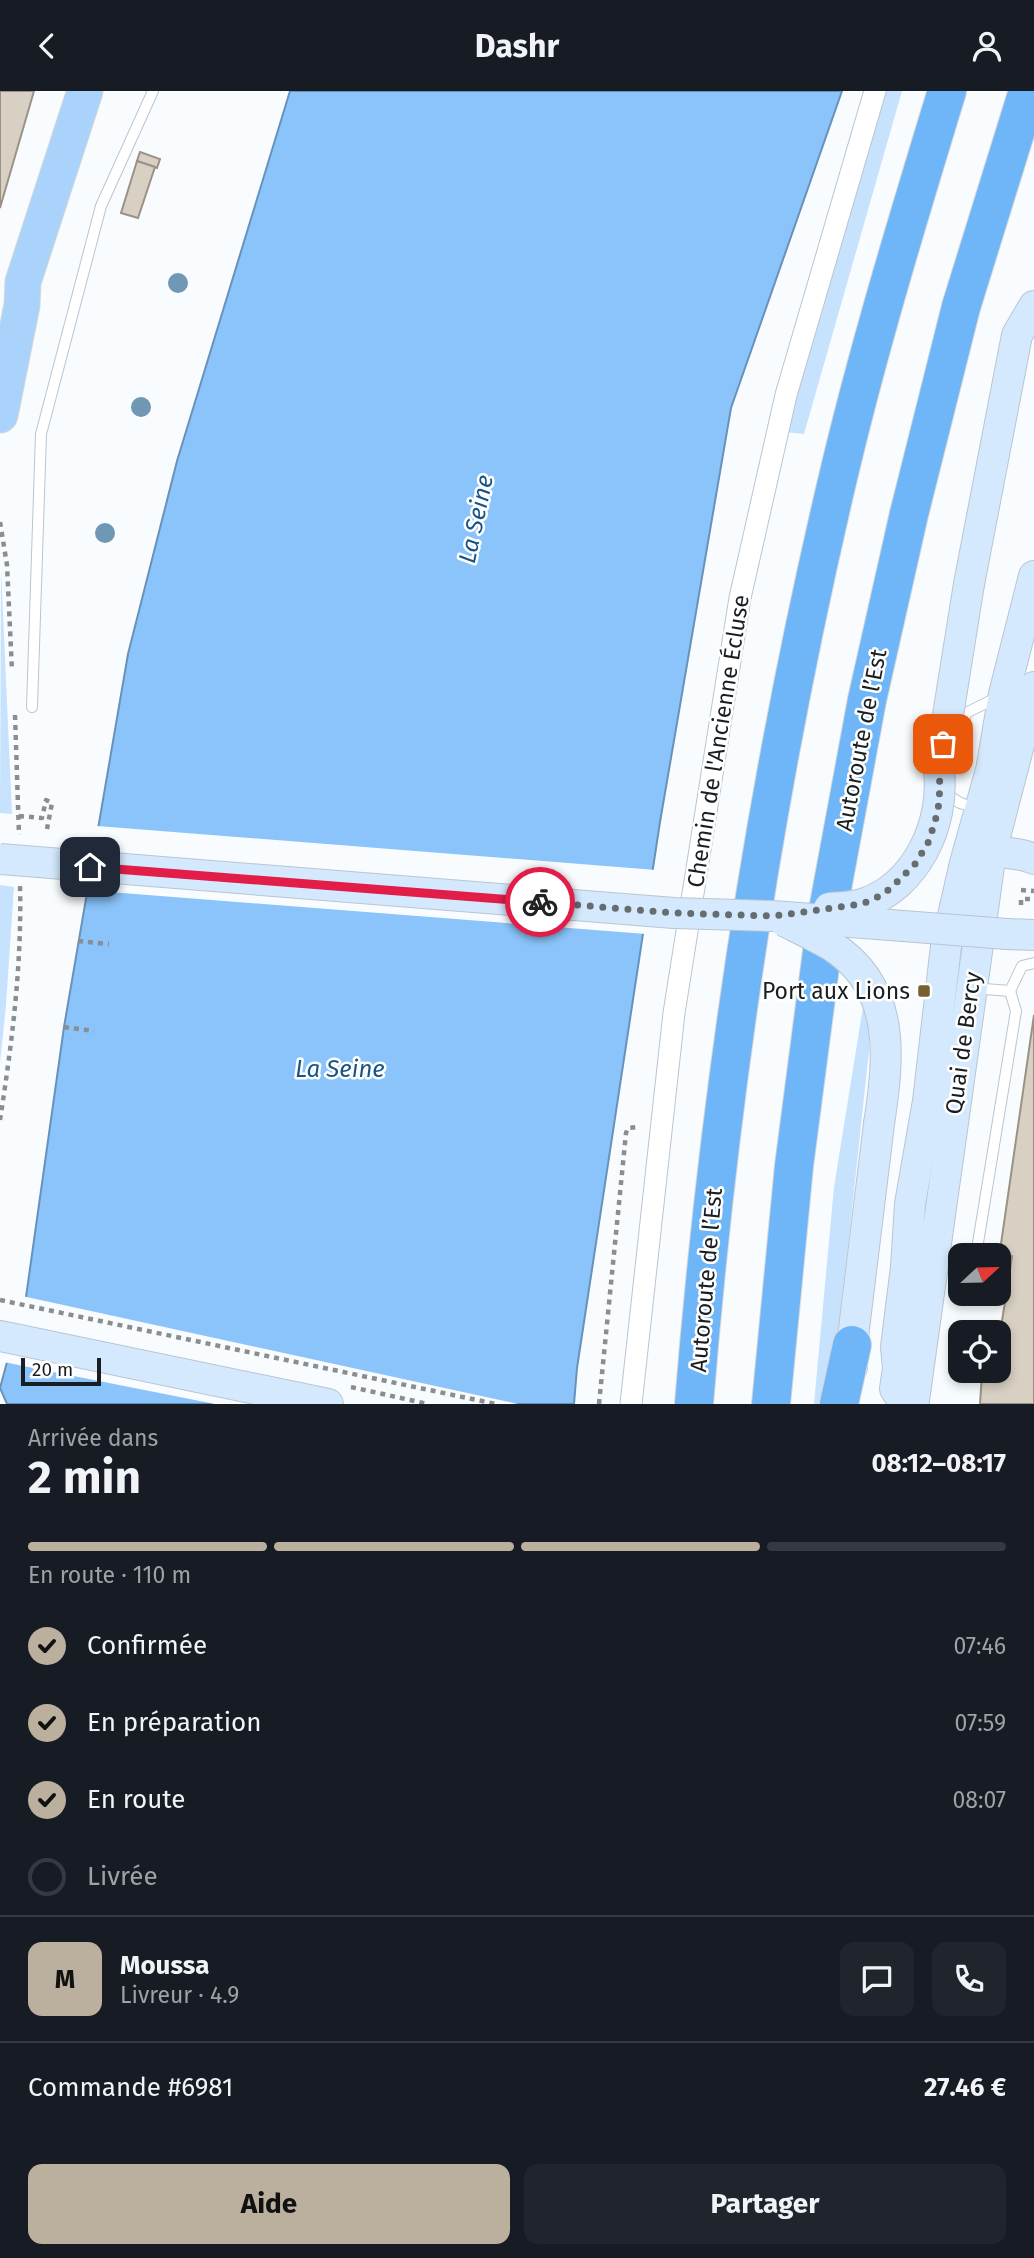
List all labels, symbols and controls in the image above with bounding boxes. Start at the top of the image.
icon: back [28,27,66,65]
text: Dashr [475,27,559,65]
icon: person [968,27,1006,65]
water label: La Seine [453,472,499,566]
street label: Chemin de l'Ancienne Écluse [680,592,755,889]
street label: Autoroute de l’Est [830,646,893,833]
pin [913,714,973,774]
icon: bag [924,725,962,763]
pin [60,837,120,897]
icon: home [71,848,109,886]
courier [505,867,575,937]
icon: bike [521,883,559,921]
street label: Quai de Bercy [939,969,987,1116]
place label: Port aux Lions [762,977,910,1005]
marker: Port aux Lions [916,983,932,999]
water label: La Seine [295,1055,385,1083]
street label: Autoroute de l’Est [684,1186,728,1373]
north arrow [948,1243,1012,1305]
map controls [948,1243,1011,1383]
button: locate [948,1320,1011,1383]
scale bar [21,1355,102,1387]
text: 20 m [32,1358,73,1381]
text: Arrivée dans [28,1424,158,1452]
text: 08:12–08:17 [871,1448,1006,1479]
text: 2 min [28,1450,141,1505]
text: En route · 110 m [28,1561,191,1589]
icon: check [28,1627,66,1665]
text: Confirmée [87,1630,207,1661]
text: 07:46 [954,1632,1006,1660]
icon: check [28,1704,66,1742]
text: En préparation [87,1707,261,1738]
text: 07:59 [955,1709,1006,1737]
icon: check [28,1781,66,1819]
text: En route [87,1784,186,1815]
text: 08:07 [952,1786,1006,1814]
text: Livrée [87,1861,158,1892]
button: chat [840,1942,914,2016]
button: phone [932,1942,1006,2016]
text: Moussa [120,1950,209,1981]
text: M [55,1964,75,1995]
text: Livreur · 4.9 [120,1981,239,2009]
text: Commande #6981 [28,2072,233,2103]
text: 27.46 € [924,2072,1006,2103]
button: Aide [28,2164,510,2244]
button: Partager [524,2164,1006,2244]

